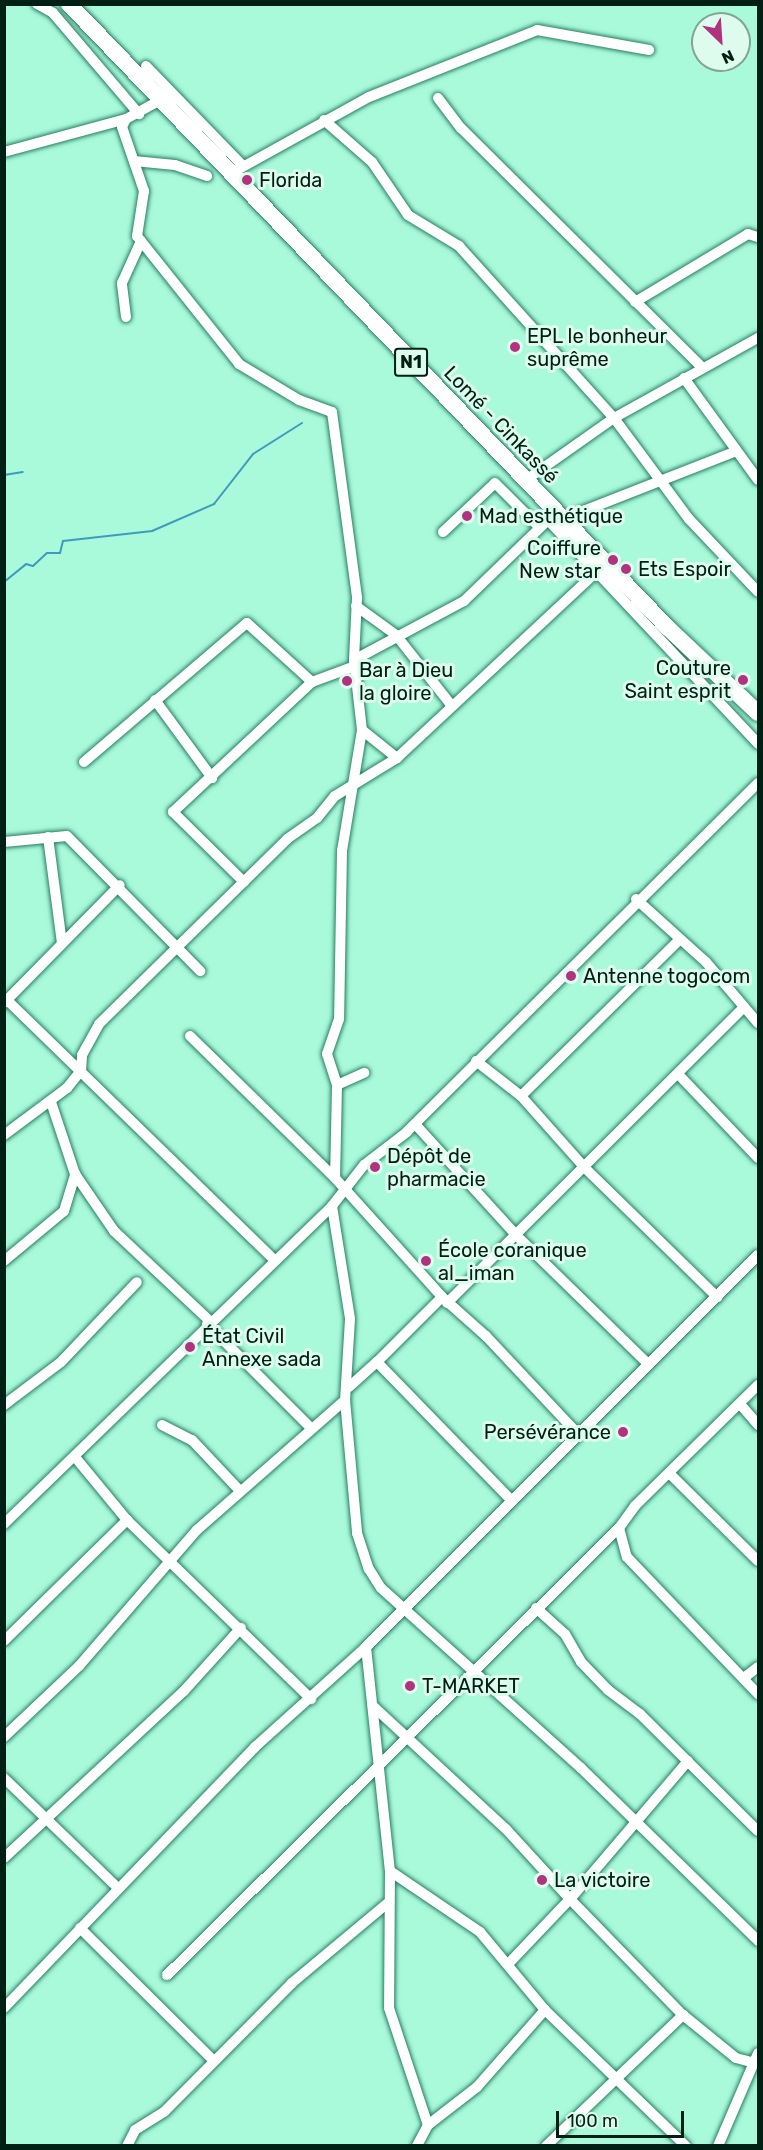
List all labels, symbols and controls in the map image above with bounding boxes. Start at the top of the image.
north arrow [691,12,751,72]
text: N [719,46,737,68]
place label: Florida [259,168,322,192]
marker: Florida [240,173,254,187]
place label: EPL le bonheur suprême [527,324,668,371]
marker: EPL le bonheur suprême [508,340,522,354]
road number: N1 [393,347,429,377]
street label: Lomé - Cinkassé [439,361,563,489]
place label: Mad esthétique [479,504,623,528]
marker: Mad esthétique [460,509,474,523]
place label: Coiffure New star [519,536,601,583]
marker: Coiffure New star [606,553,620,567]
place label: Ets Espoir [638,557,731,581]
marker: Ets Espoir [619,562,633,576]
place label: Couture Saint esprit [624,656,731,703]
place label: Bar à Dieu la gloire [359,658,454,705]
marker: Couture Saint esprit [736,673,750,687]
marker: Bar à Dieu la gloire [340,674,354,688]
place label: Antenne togocom [583,964,751,988]
marker: Antenne togocom [564,969,578,983]
place label: Dépôt de pharmacie [387,1144,486,1191]
marker: Dépôt de pharmacie [368,1160,382,1174]
place label: École coranique al_iman [438,1238,587,1285]
marker: École coranique al_iman [419,1254,433,1268]
place label: État Civil Annexe sada [202,1324,321,1371]
marker: État Civil Annexe sada [183,1340,197,1354]
place label: Persévérance [484,1420,611,1444]
marker: Persévérance [616,1425,630,1439]
place label: T-MARKET [422,1674,520,1698]
marker: T-MARKET [403,1679,417,1693]
place label: La victoire [554,1868,651,1892]
marker: La victoire [535,1873,549,1887]
scale bar [559,2099,686,2137]
text: 100 m [567,2110,618,2132]

